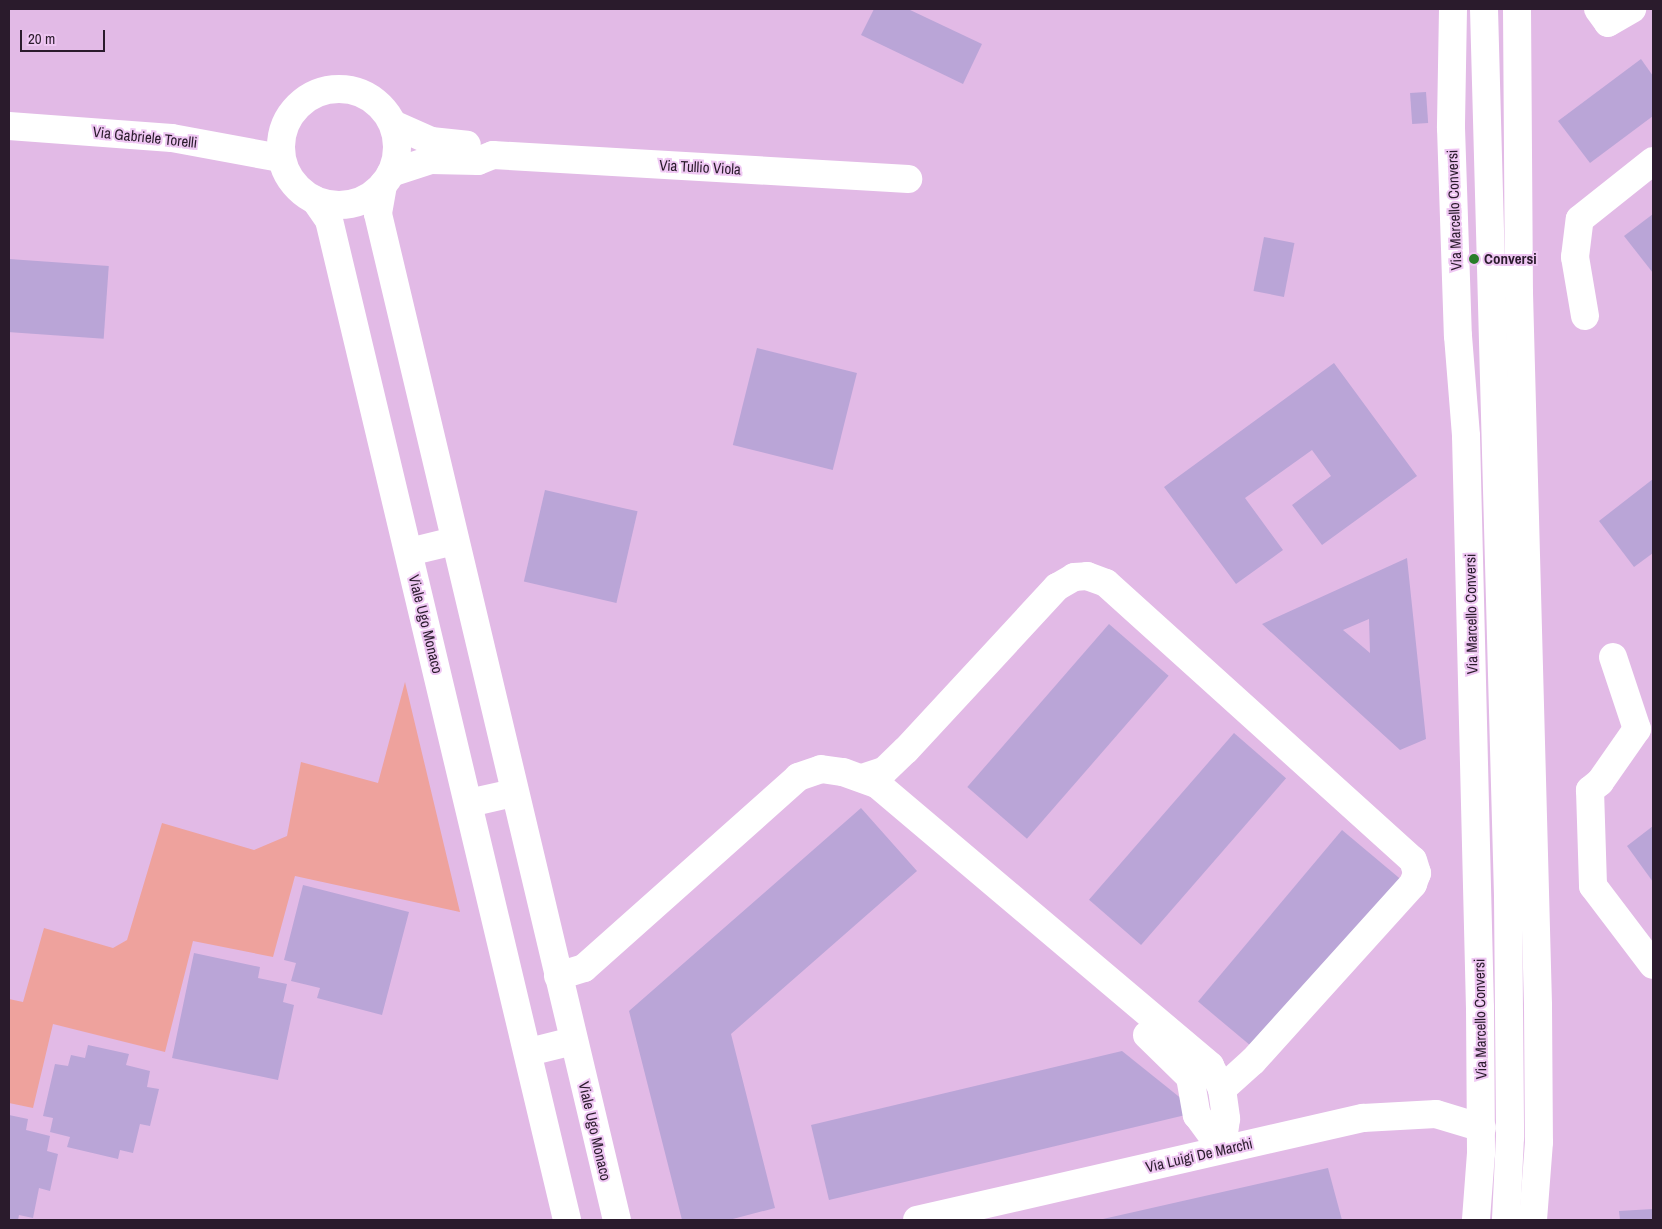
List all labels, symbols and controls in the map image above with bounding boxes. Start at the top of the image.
scale bar [22,20,108,52]
text: 20 m [28,28,55,49]
street label: Via Gabriele Torelli [92,123,198,151]
street label: Via Marcello Conversi [1443,149,1465,271]
street label: Via Tullio Viola [659,156,741,178]
place label: Conversi [1484,250,1537,268]
marker: Conversi [1468,253,1480,265]
street label: Via Marcello Conversi [1461,553,1481,675]
street label: Viale Ugo Monaco [405,573,447,675]
street label: Via Marcello Conversi [1470,958,1490,1080]
street label: Viale Ugo Monaco [575,1080,615,1182]
street label: Via Luigi De Marchi [1144,1134,1254,1176]

